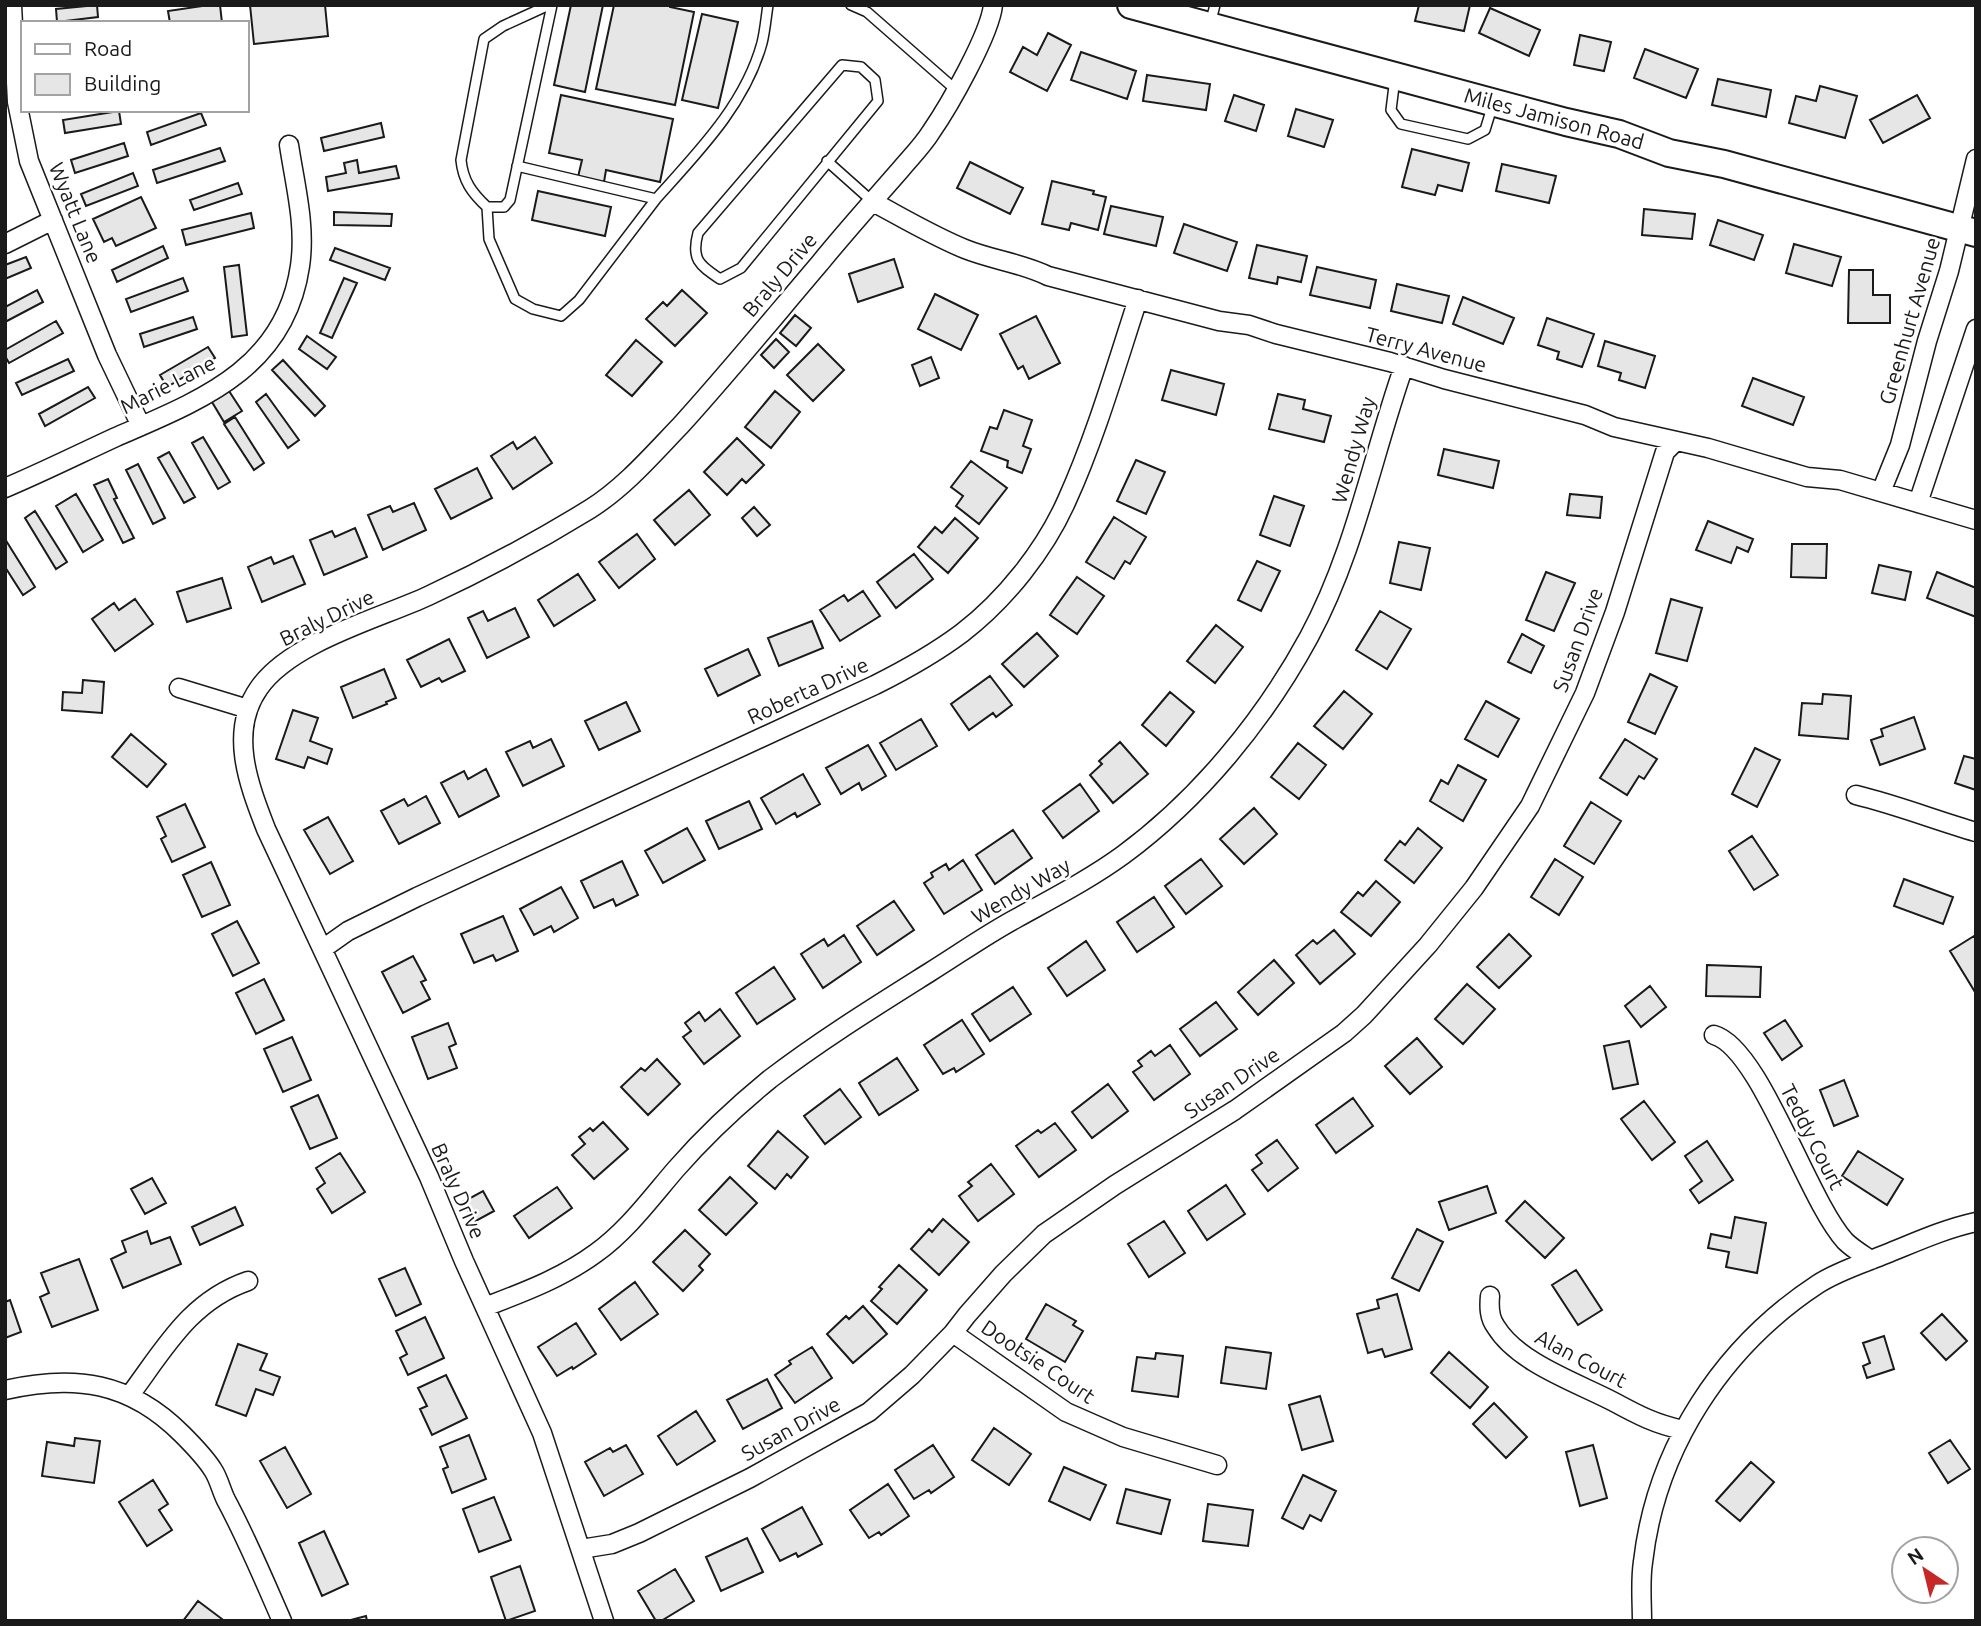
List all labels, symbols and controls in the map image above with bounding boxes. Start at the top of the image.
legend [21,21,248,112]
text: Road [84,36,132,60]
text: Building [84,71,161,95]
street label: Miles Jamison Road [1462,82,1647,154]
street label: Wyatt Lane [45,159,107,267]
street label: Braly Drive [737,228,821,321]
street label: Greenhurt Avenue [1874,234,1944,407]
street label: Terry Avenue [1363,321,1489,377]
street label: Marie Lane [116,350,219,418]
street label: Wendy Way [1326,394,1380,506]
street label: Braly Drive [275,584,378,650]
street label: Susan Drive [1547,584,1607,695]
street label: Roberta Drive [743,652,872,729]
street label: Wendy Way [967,852,1074,928]
street label: Susan Drive [1179,1042,1283,1123]
street label: Teddy Court [1776,1080,1850,1193]
street label: Braly Drive [427,1139,491,1242]
street label: Dootsie Court [977,1314,1100,1408]
street label: Alan Court [1532,1324,1631,1392]
street label: Susan Drive [737,1391,844,1465]
north arrow [1890,1535,1960,1605]
text: N [1903,1543,1927,1569]

